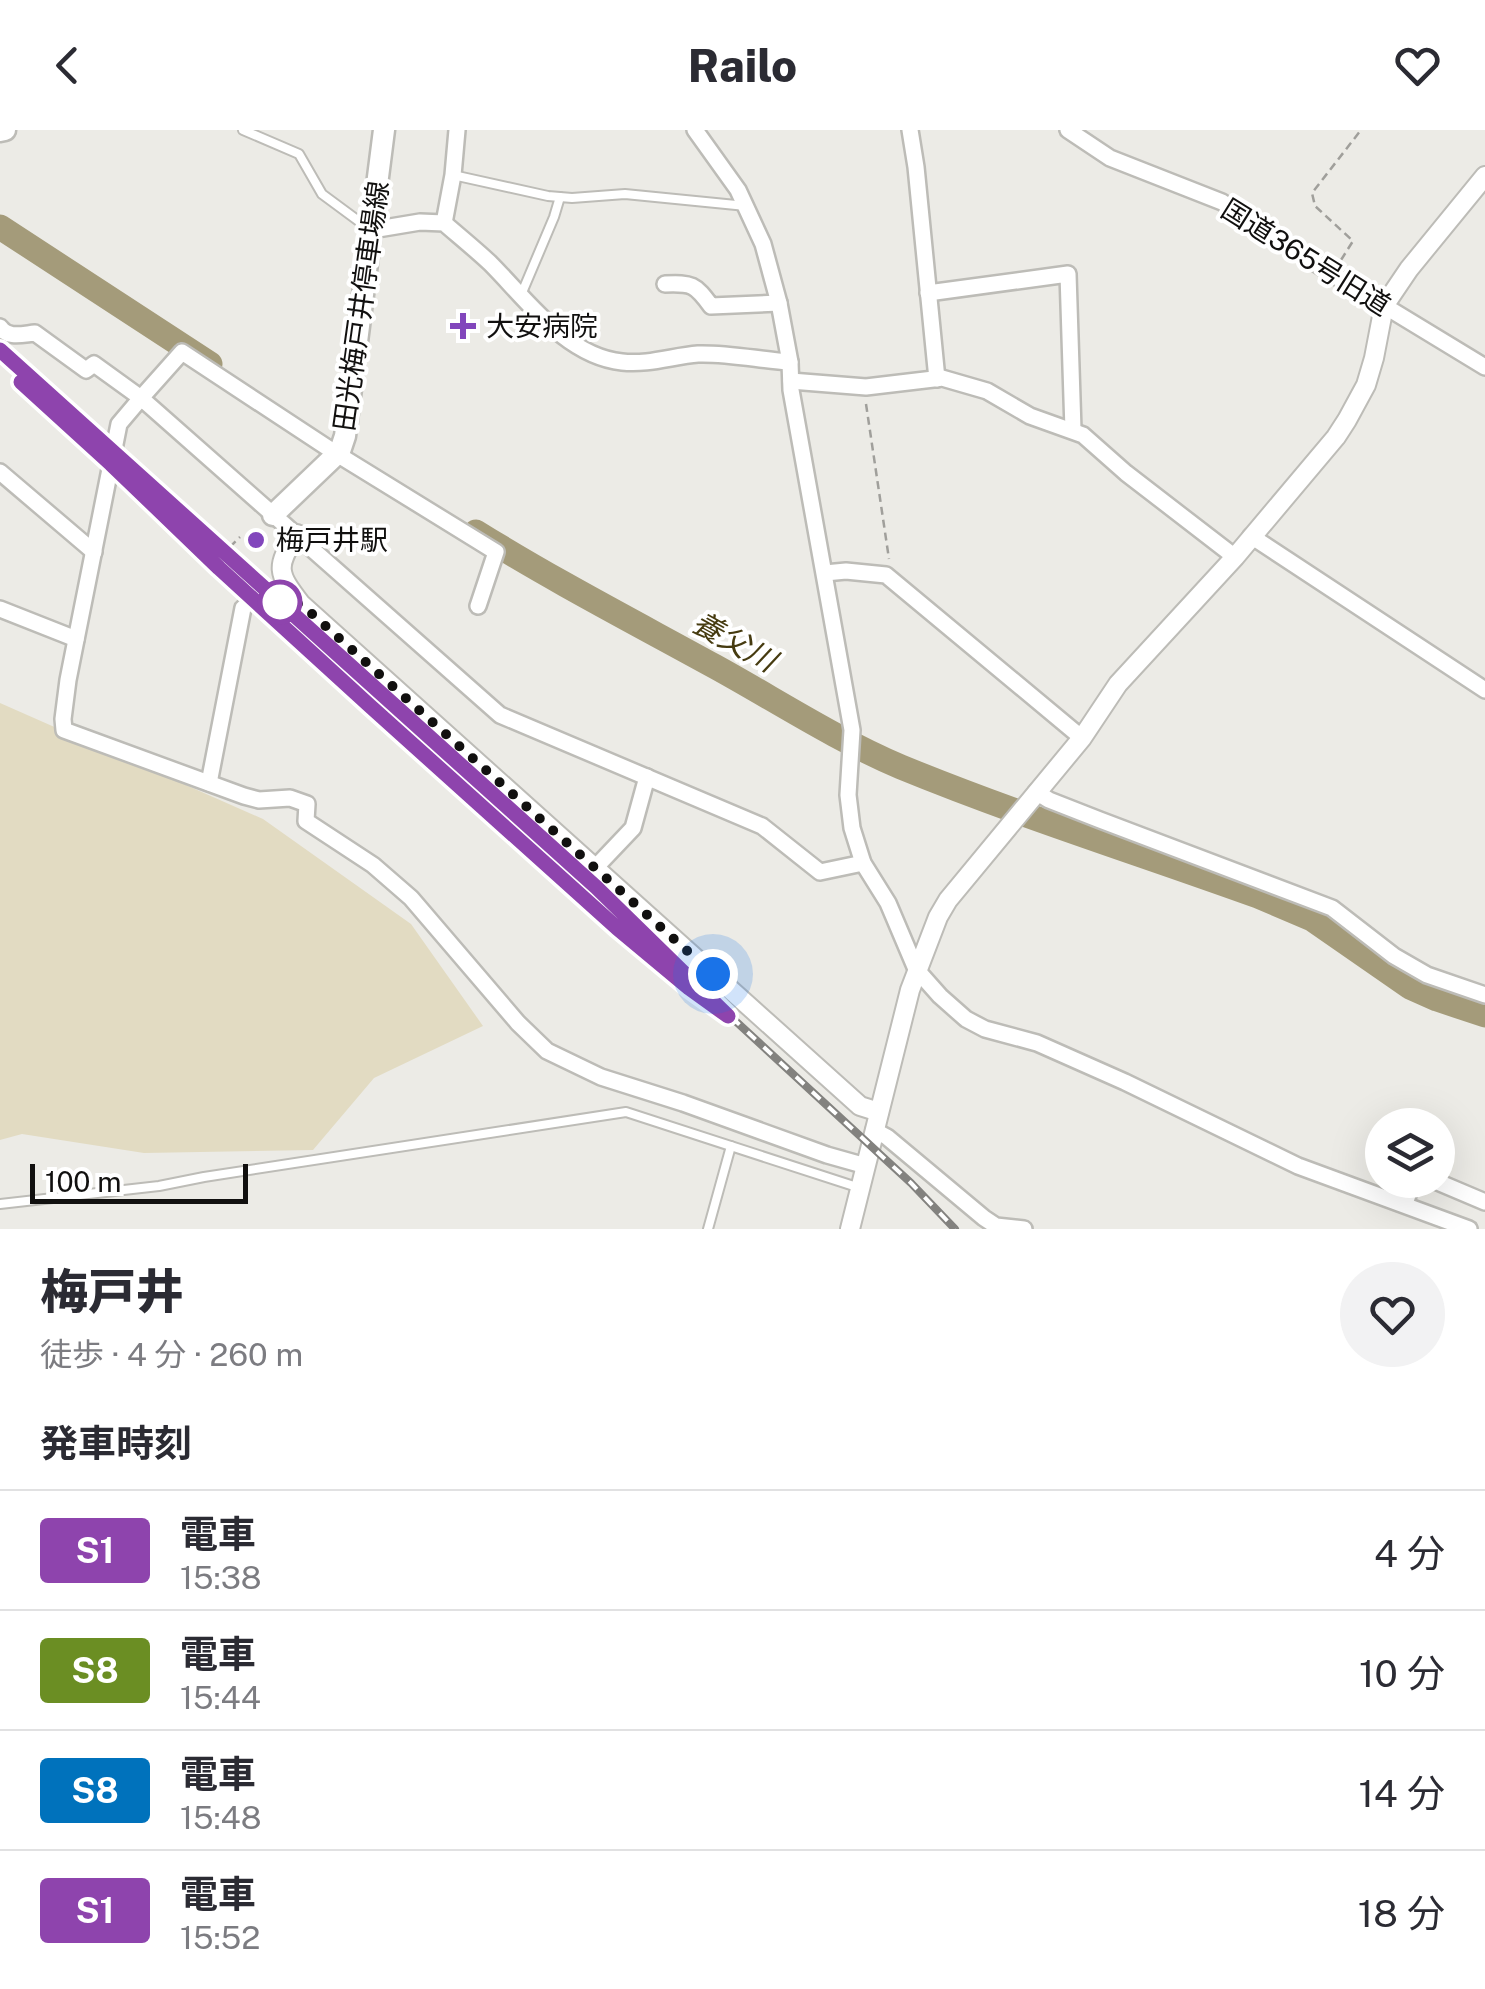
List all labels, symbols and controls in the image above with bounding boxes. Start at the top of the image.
icon: back [40,38,95,93]
icon: heart [1390,38,1445,93]
text: Railo [688,39,797,92]
street label: 田光梅戸井停車場線 [327,179,394,433]
street label: 国道365号旧道 [1216,191,1397,322]
place label: 大安病院 [486,309,598,342]
marker: 大安病院 [450,313,476,339]
place label: 梅戸井駅 [276,523,388,556]
marker: 梅戸井駅 [245,529,267,551]
unlabelled marker [259,581,301,623]
water label: 養父川 [686,604,785,680]
your location [688,949,738,999]
map controls [1365,1108,1455,1198]
button: layers [1365,1108,1455,1198]
scale bar [30,1159,248,1204]
text: 100 m [45,1165,122,1198]
button: heart [1340,1262,1445,1367]
text: 梅戸井 [40,1263,184,1320]
text: 徒歩 · 4 分 · 260 m [40,1336,303,1373]
text: 発車時刻 [40,1421,192,1466]
text: 電車 [180,1512,256,1557]
text: S1 [75,1530,115,1571]
text: 4 分 [1374,1531,1445,1576]
text: 15:38 [180,1559,261,1596]
text: 電車 [180,1632,256,1677]
text: S8 [71,1650,119,1691]
text: 10 分 [1359,1651,1445,1696]
text: 15:44 [180,1679,261,1716]
text: 電車 [180,1752,256,1797]
text: S8 [71,1770,119,1811]
text: 14 分 [1358,1771,1445,1816]
text: 15:48 [180,1799,261,1836]
text: 電車 [180,1872,256,1917]
text: S1 [75,1890,115,1931]
text: 18 分 [1358,1891,1445,1936]
text: 15:52 [180,1919,260,1956]

